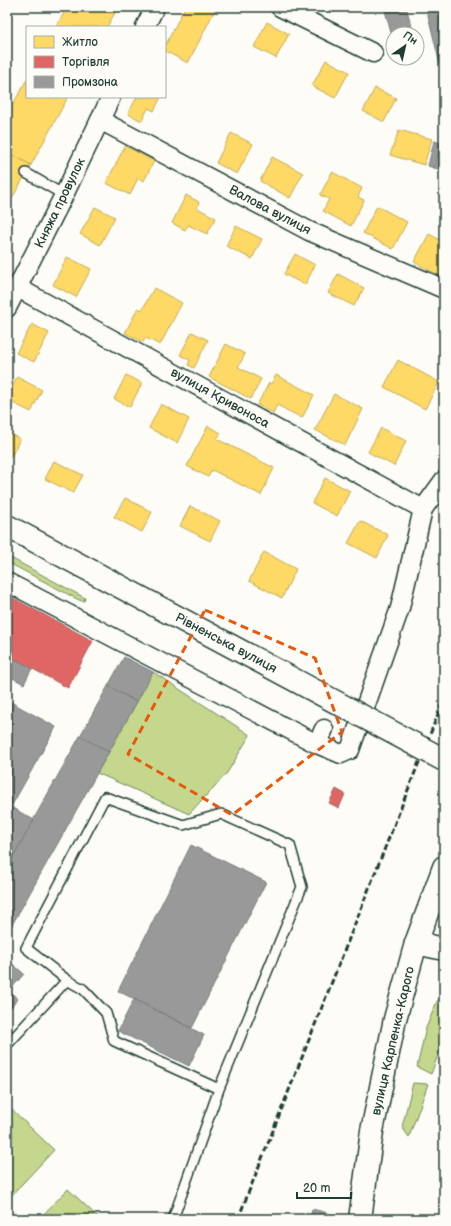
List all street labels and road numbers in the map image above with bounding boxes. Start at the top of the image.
street label: Княжа провулок [31,155,89,251]
street label: Валова вулиця [226,182,314,238]
street label: вулиця Кривоноса [168,364,273,432]
street label: Рівненська вулиця [172,609,280,677]
street label: вулиця Карпенка-Карого [368,965,418,1117]

